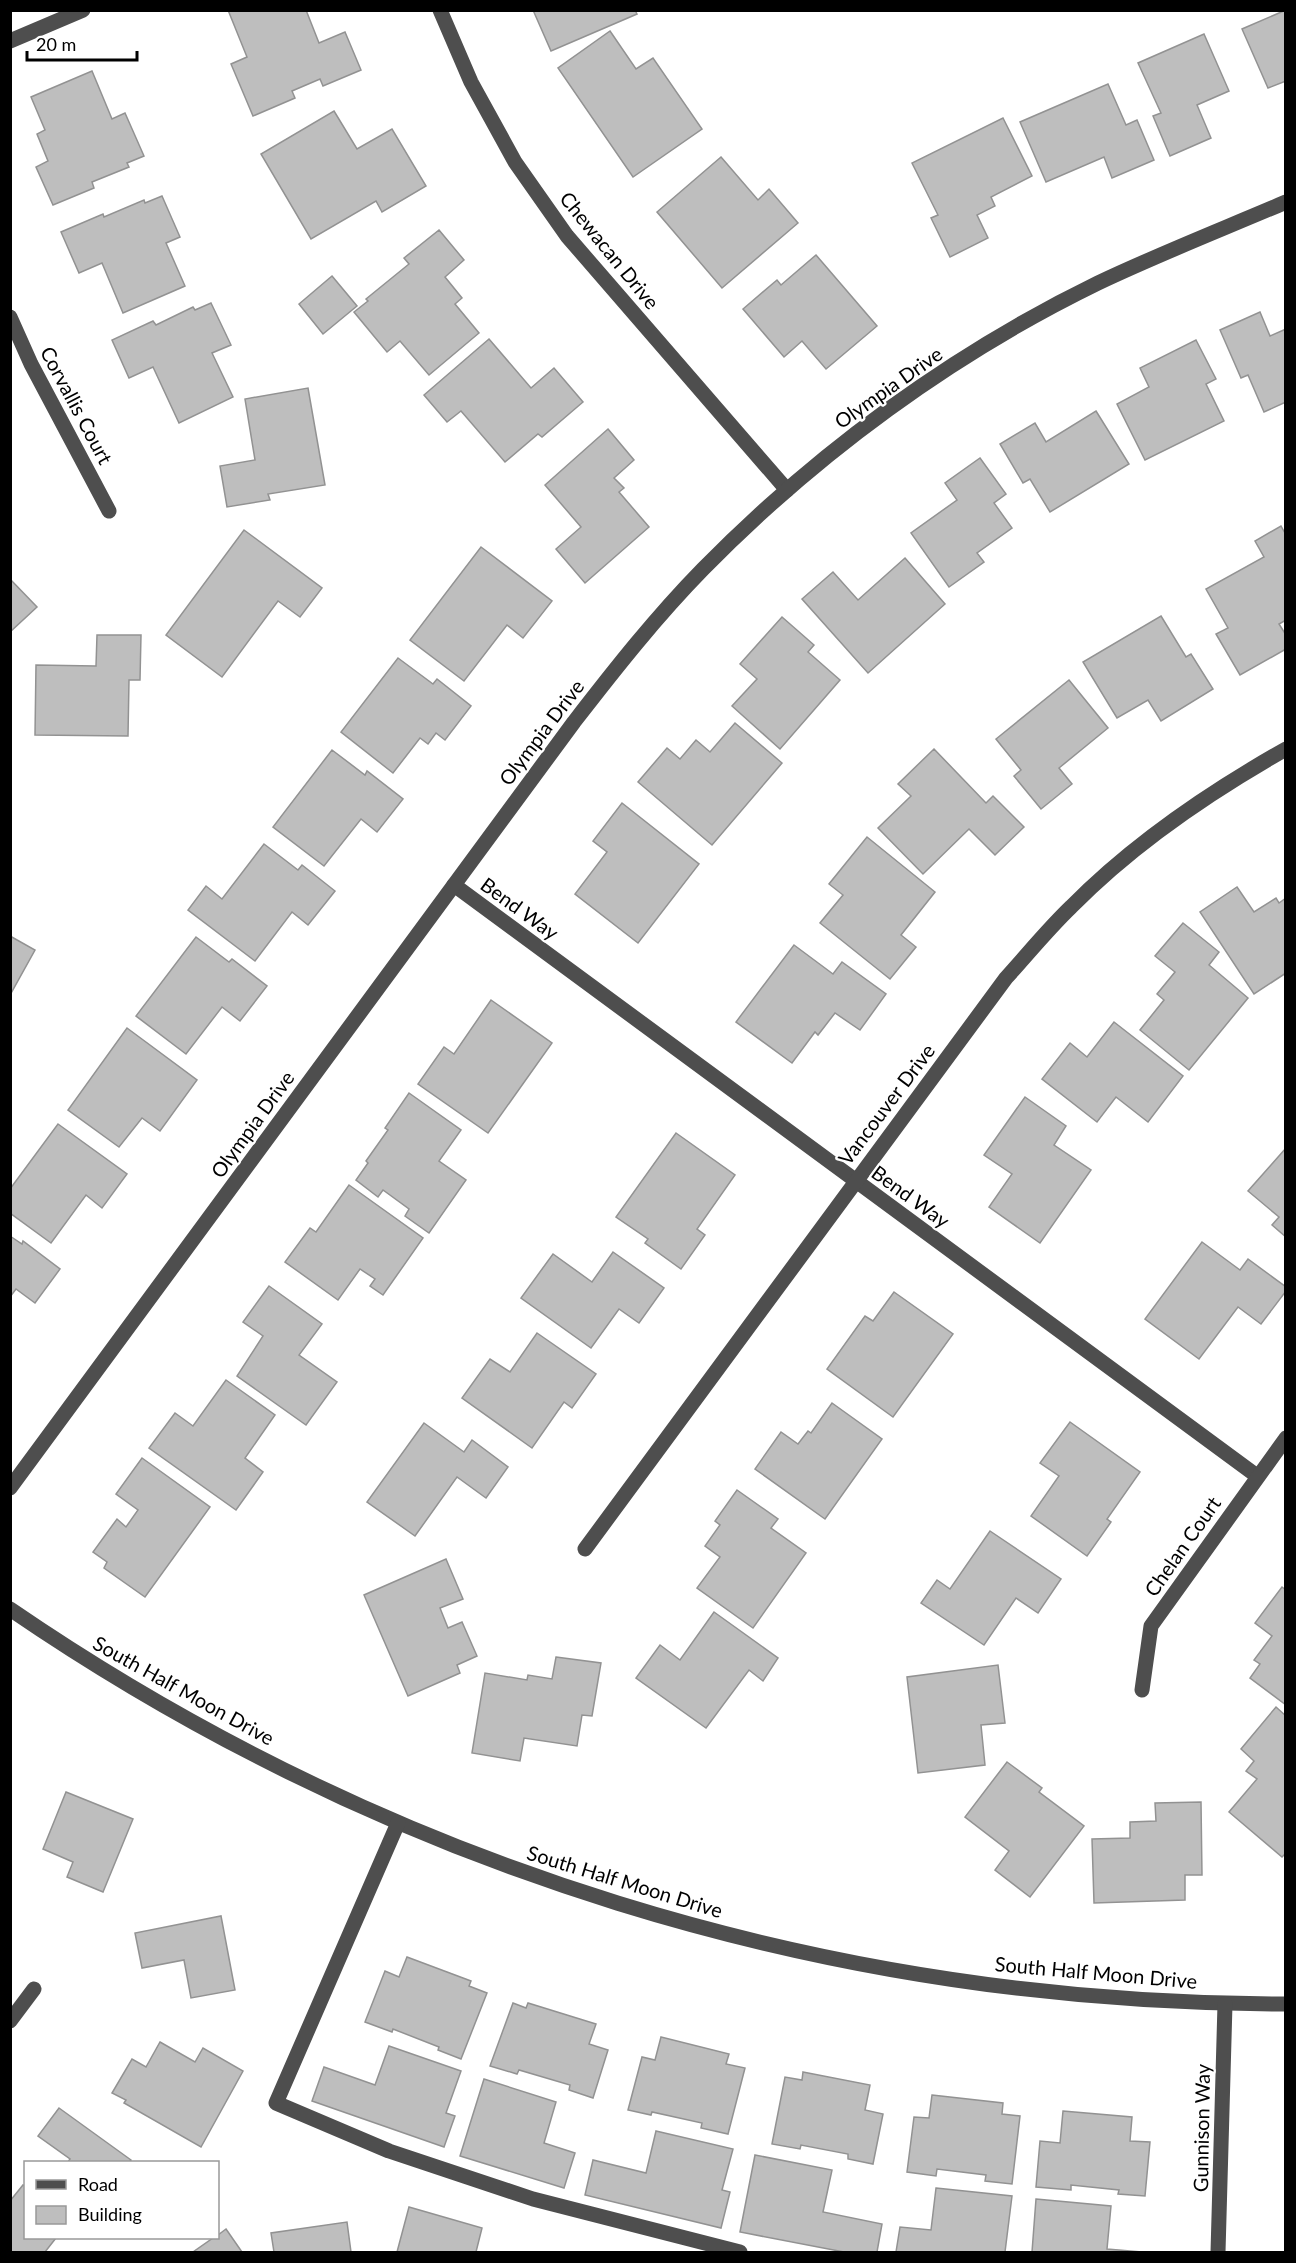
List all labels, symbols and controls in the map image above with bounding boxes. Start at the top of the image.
scale bar [27,24,136,62]
text: 20 m [36,33,76,55]
street label: Chewacan Drive [555,187,665,313]
street label: Olympia Drive [829,341,947,433]
street label: Corvallis Court [36,342,118,468]
street label: Olympia Drive [493,674,589,790]
street label: Bend Way [476,872,564,945]
street label: Vancouver Drive [833,1039,939,1169]
street label: Olympia Drive [205,1066,299,1182]
street label: Bend Way [867,1160,955,1233]
street label: Chelan Court [1139,1492,1225,1600]
street label: South Half Moon Drive [89,1630,279,1750]
street label: South Half Moon Drive [524,1840,726,1922]
street label: South Half Moon Drive [994,1951,1198,1993]
street label: Gunnison Way [1188,2063,1214,2192]
legend [24,2161,219,2239]
text: Road [78,2173,118,2195]
text: Building [78,2203,142,2225]

